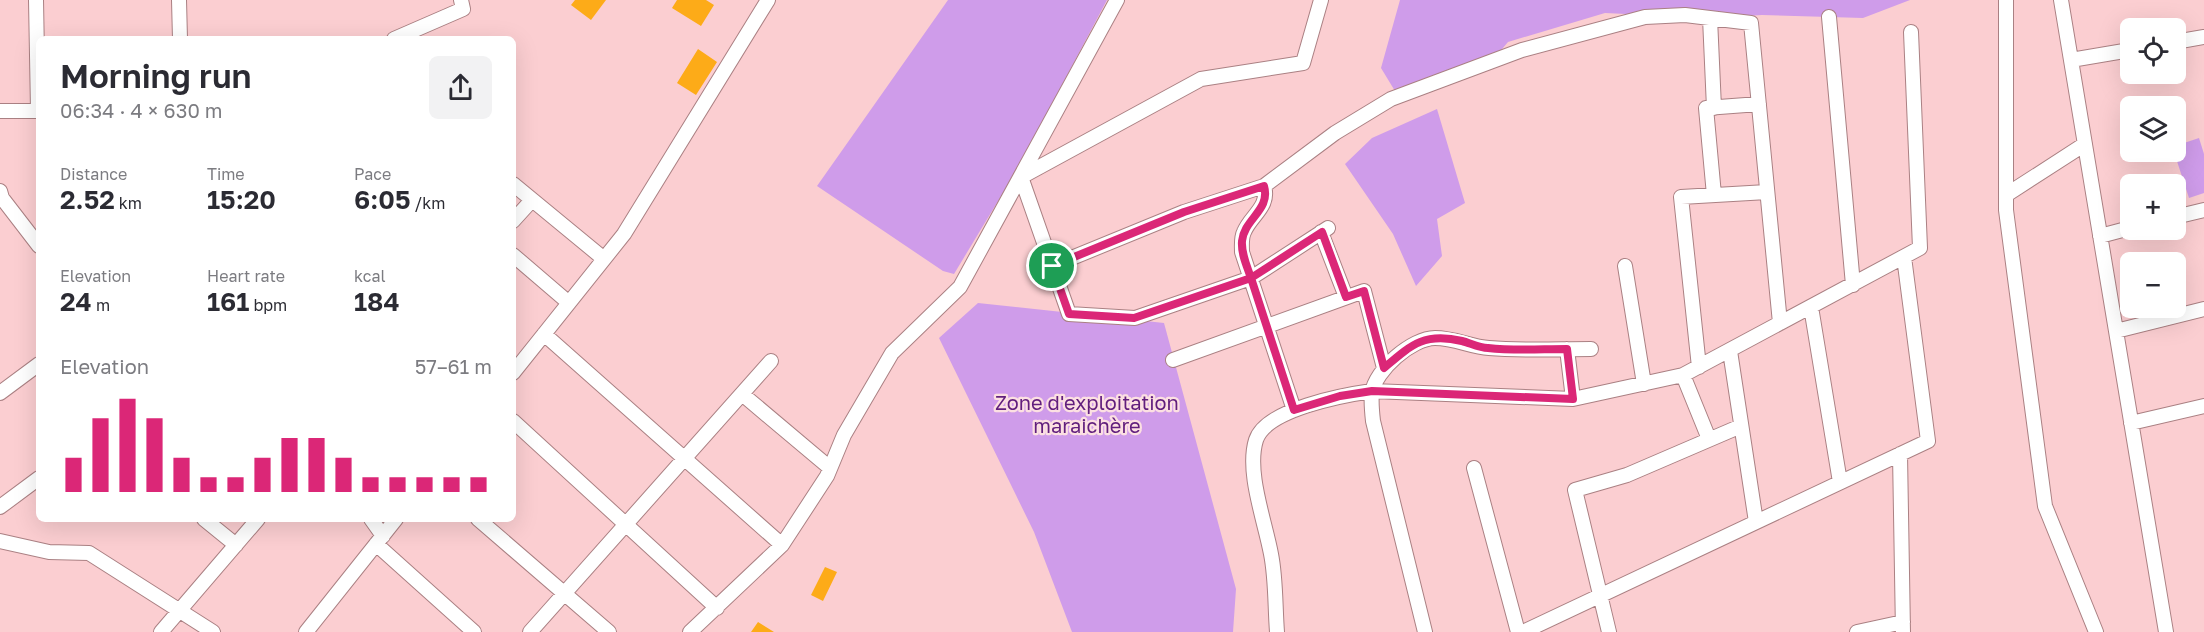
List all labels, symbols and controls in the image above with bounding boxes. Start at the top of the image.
map controls [2120,18,2186,318]
button: locate [2120,18,2186,84]
text: Morning run [60,56,252,95]
button: share [429,56,492,119]
button: layers [2120,96,2186,162]
text: 06:34 · 4 × 630 m [60,98,223,122]
text: Distance [60,164,127,184]
text: Time [207,164,245,184]
text: Pace [354,164,391,184]
button: + [2120,174,2186,240]
text: 2.52 [60,184,115,215]
text: 15:20 [207,184,276,215]
text: 6:05 [354,184,410,215]
text: km [115,193,142,213]
text: /km [410,193,445,213]
pin [1026,240,1077,291]
icon: arrive [1035,249,1068,282]
button: − [2120,252,2186,318]
text: Elevation [60,266,131,286]
text: Heart rate [207,266,285,286]
text: kcal [354,266,386,286]
text: 24 [60,286,92,317]
text: 161 [207,286,249,317]
text: 184 [354,286,400,317]
text: m [92,295,110,315]
text: bpm [249,295,287,315]
text: Elevation [60,354,149,378]
text: 57–61 m [415,354,492,378]
park label: Zone d'exploitation maraichère [995,390,1179,437]

